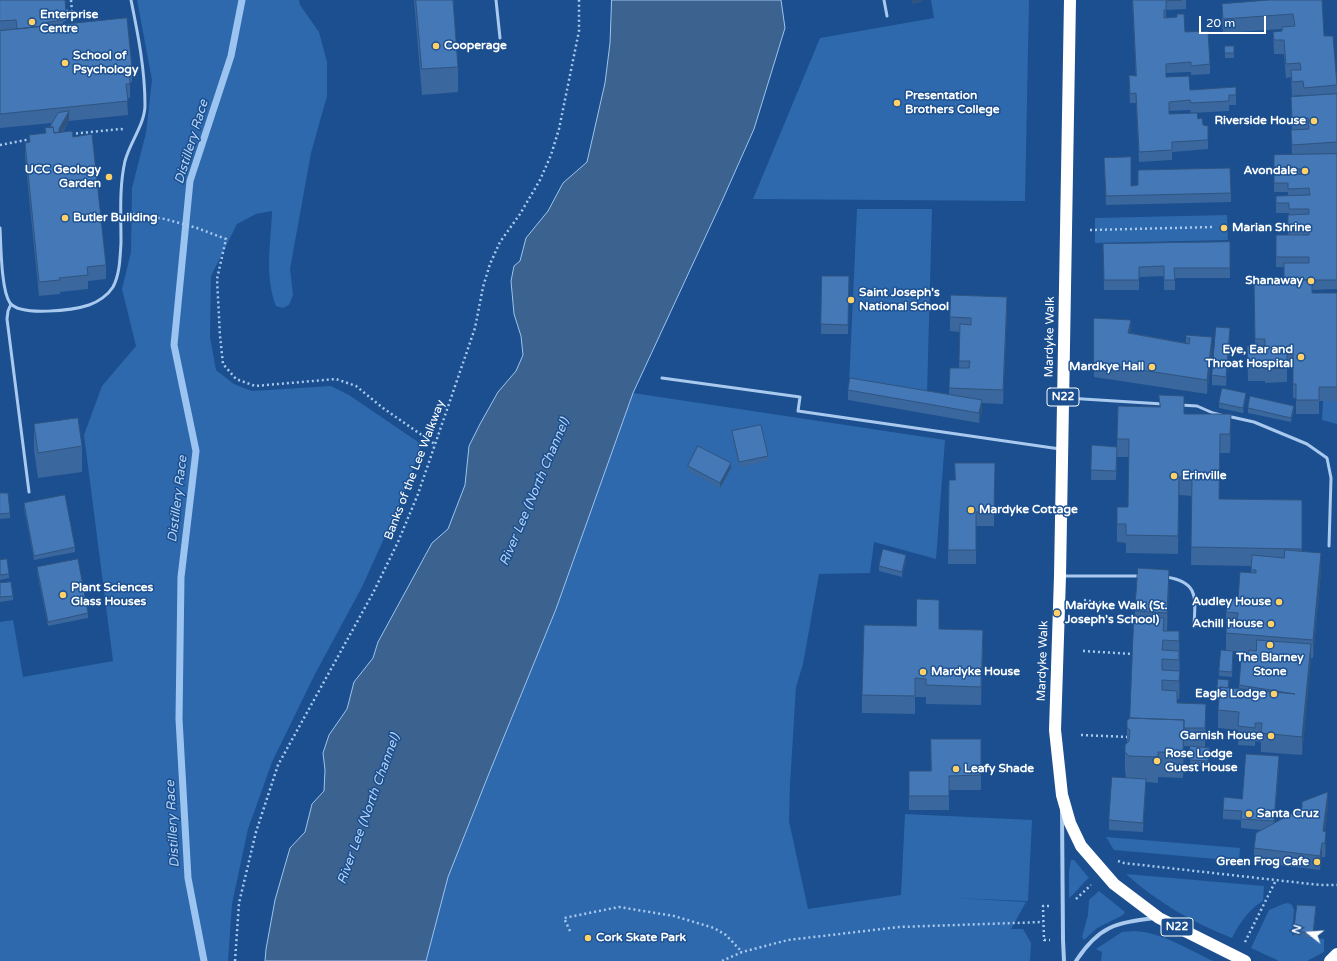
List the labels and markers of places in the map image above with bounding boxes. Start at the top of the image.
place label: Enterprise Centre [40,8,98,36]
marker: Enterprise Centre [27,17,37,27]
place label: Cooperage [444,39,507,53]
marker: Cooperage [431,41,441,51]
place label: School of Psychology [73,49,138,77]
marker: School of Psychology [60,58,70,68]
place label: Presentation Brothers College [905,89,1000,117]
marker: Presentation Brothers College [892,98,902,108]
place label: Riverside House [1215,114,1306,128]
marker: Riverside House [1309,116,1319,126]
place label: UCC Geology Garden [25,163,101,191]
place label: Avondale [1244,164,1297,178]
marker: Avondale [1300,166,1310,176]
marker: UCC Geology Garden [104,172,114,182]
place label: Butler Building [73,211,158,225]
marker: Butler Building [60,213,70,223]
place label: Marian Shrine [1232,221,1311,235]
marker: Marian Shrine [1219,223,1229,233]
place label: Shanaway [1245,274,1303,288]
marker: Shanaway [1306,276,1316,286]
place label: Saint Joseph's National School [859,286,949,314]
marker: Saint Joseph's National School [846,295,856,305]
place label: Eye, Ear and Throat Hospital [1206,343,1293,371]
marker: Eye, Ear and Throat Hospital [1296,352,1306,362]
place label: Mardkye Hall [1069,360,1144,374]
marker: Mardkye Hall [1147,362,1157,372]
place label: Erinville [1182,469,1226,483]
marker: Erinville [1169,471,1179,481]
place label: Mardyke Cottage [979,503,1078,517]
marker: Mardyke Cottage [966,505,976,515]
place label: Plant Sciences Glass Houses [71,581,153,609]
marker: Plant Sciences Glass Houses [58,590,68,600]
place label: Audley House [1192,595,1271,609]
marker: Audley House [1274,597,1284,607]
place label: Mardyke Walk (St. Joseph's School) [1065,599,1168,627]
marker: Mardyke Walk (St. Joseph's School) [1052,608,1062,618]
place label: Achill House [1192,617,1263,631]
marker: Achill House [1266,619,1276,629]
marker: The Blarney Stone [1265,640,1275,650]
place label: The Blarney Stone [1236,651,1304,679]
place label: Mardyke House [931,665,1020,679]
marker: Mardyke House [918,667,928,677]
place label: Eagle Lodge [1195,687,1266,701]
marker: Eagle Lodge [1269,689,1279,699]
place label: Garnish House [1180,729,1263,743]
marker: Garnish House [1266,731,1276,741]
place label: Rose Lodge Guest House [1165,747,1238,775]
marker: Rose Lodge Guest House [1152,756,1162,766]
place label: Leafy Shade [964,762,1034,776]
marker: Leafy Shade [951,764,961,774]
place label: Santa Cruz [1257,807,1319,821]
marker: Santa Cruz [1244,809,1254,819]
place label: Green Frog Cafe [1216,855,1309,869]
marker: Green Frog Cafe [1312,857,1322,867]
place label: Cork Skate Park [596,931,686,945]
marker: Cork Skate Park [583,933,593,943]

